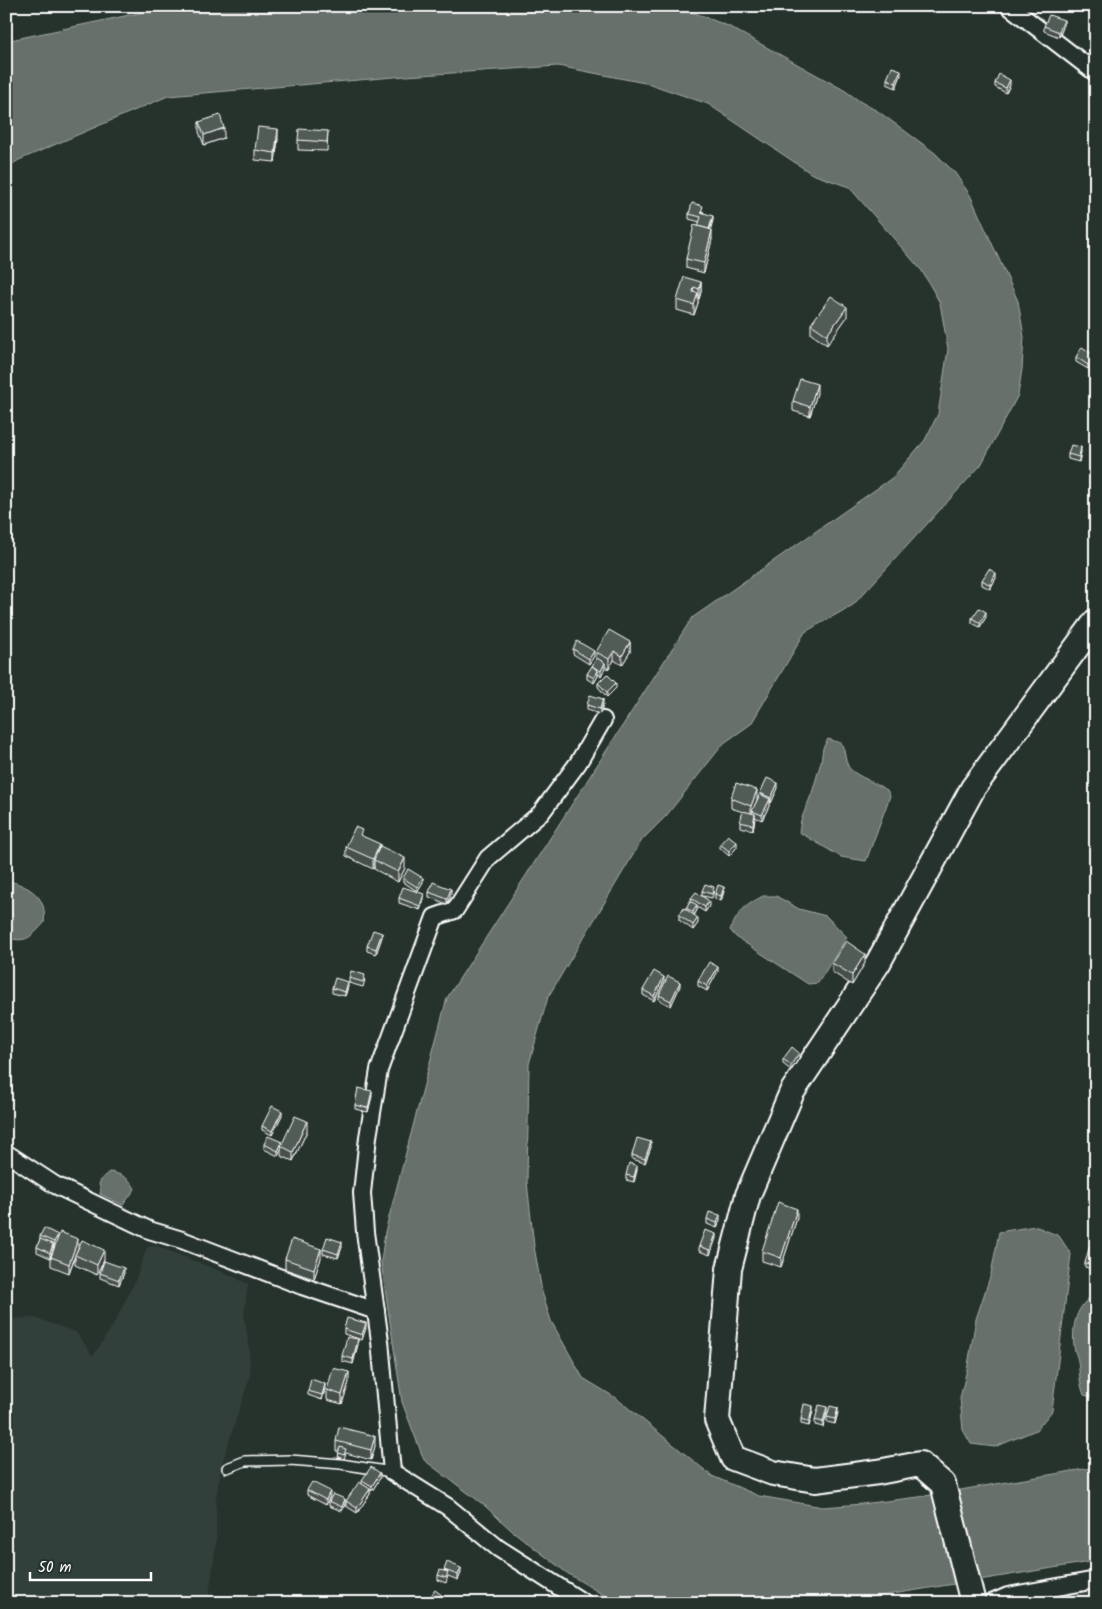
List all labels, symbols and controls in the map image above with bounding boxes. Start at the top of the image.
scale bar [30,1549,151,1581]
text: 50 m [38,1556,72,1580]

